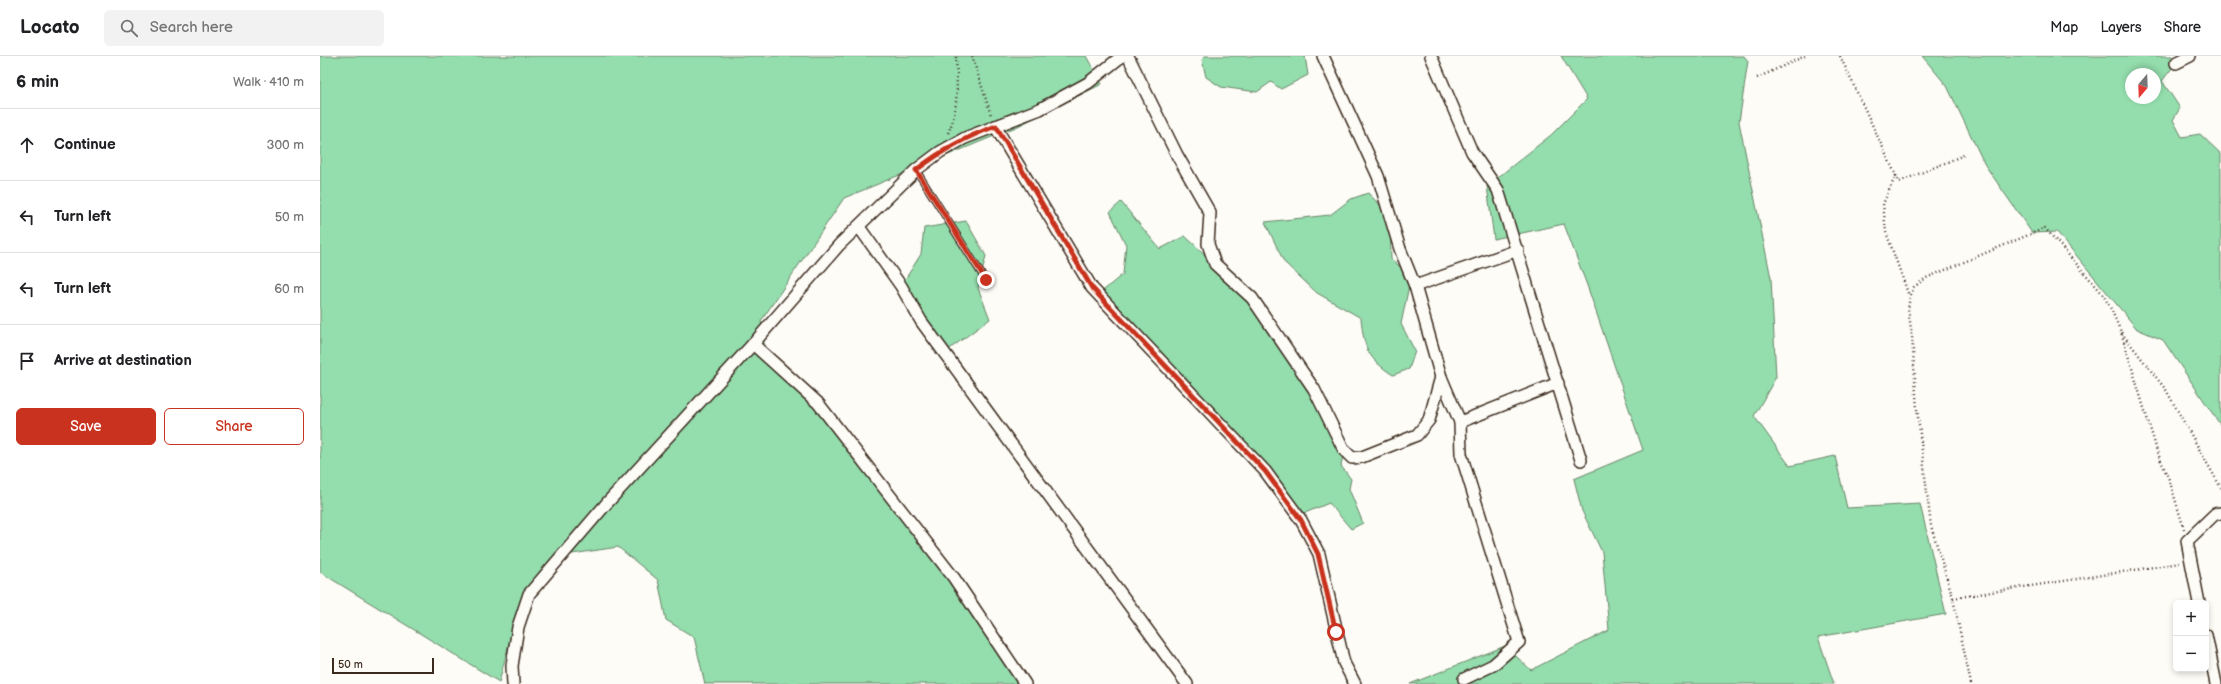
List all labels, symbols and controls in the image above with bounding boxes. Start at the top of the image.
search box [104,10,384,46]
text: Locato [20,16,80,39]
icon: search [118,17,140,39]
text: Search here [150,18,233,37]
text: Map [2050,19,2078,36]
text: Layers [2100,19,2142,36]
text: Share [2164,19,2201,36]
north arrow [2125,68,2161,104]
text: 6 min [16,72,59,92]
text: Walk · 410 m [233,74,304,90]
icon: ahead [16,134,38,156]
text: Continue [54,135,116,154]
text: 300 m [266,137,304,153]
icon: left [16,206,38,228]
text: Turn left [54,207,111,226]
text: 50 m [275,209,304,225]
route end [977,271,995,289]
icon: left [16,278,38,300]
text: Turn left [54,279,111,298]
text: 60 m [274,281,304,297]
icon: arrive [16,350,38,372]
text: Arrive at destination [54,351,192,370]
button: Save [16,408,156,445]
button: Share [164,408,304,445]
map controls [2173,600,2209,672]
button: + [2173,600,2209,636]
route start [1327,623,1345,641]
button: − [2173,636,2209,672]
scale bar [332,656,434,675]
text: 50 m [338,658,363,671]

